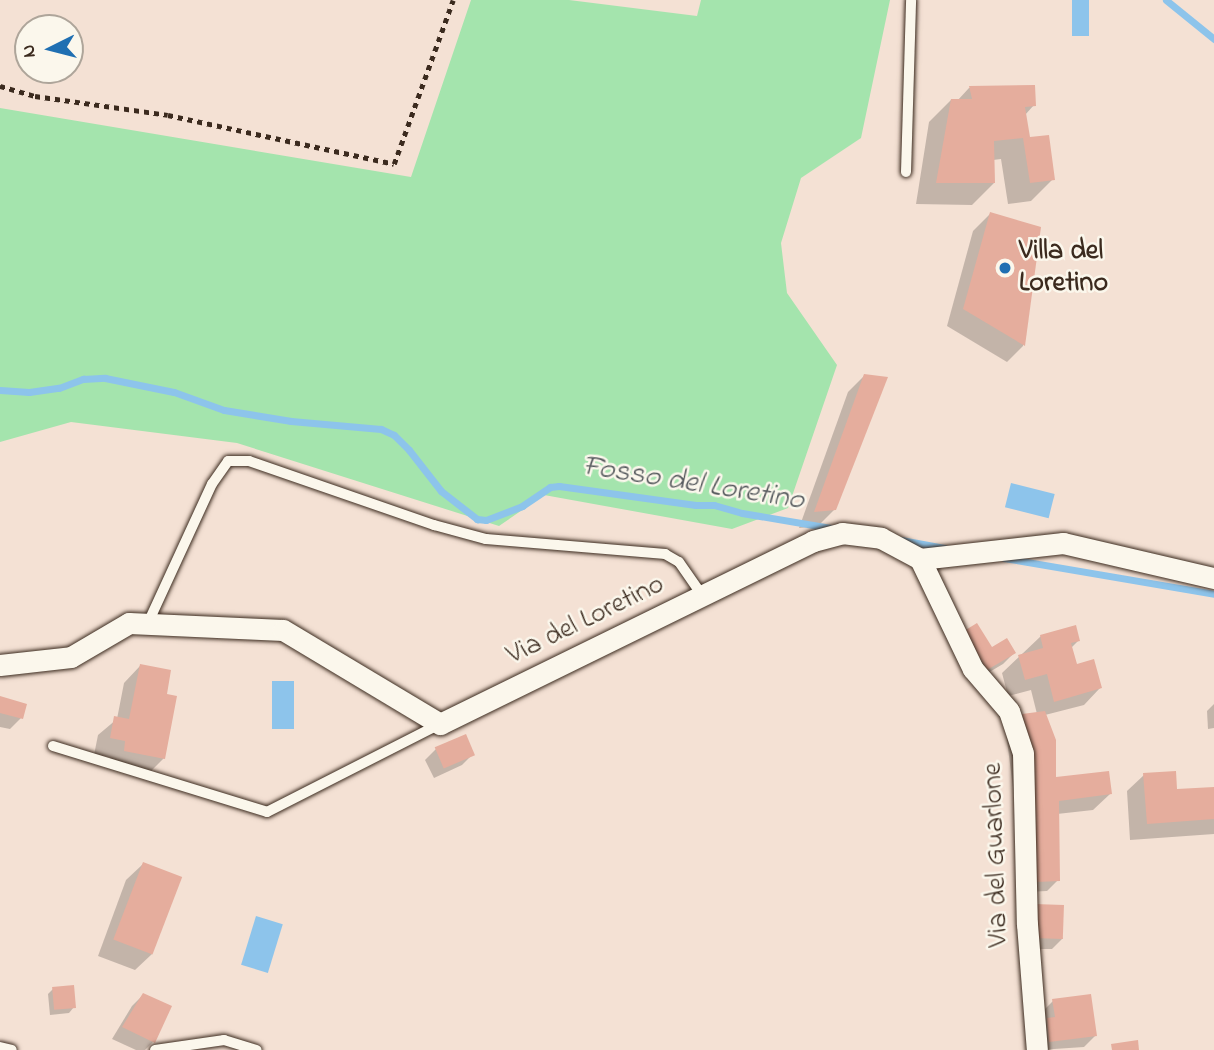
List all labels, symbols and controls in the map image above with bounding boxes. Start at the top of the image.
north arrow [14,14,84,84]
text: N [16,43,44,59]
place label: Villa del Loretino [1019,235,1108,301]
marker: Villa del Loretino [997,260,1013,276]
water label: Fosso del Loretino [579,449,807,519]
street label: Via del Loretino [502,568,670,674]
street label: Via del Guarlone [977,762,1017,948]

